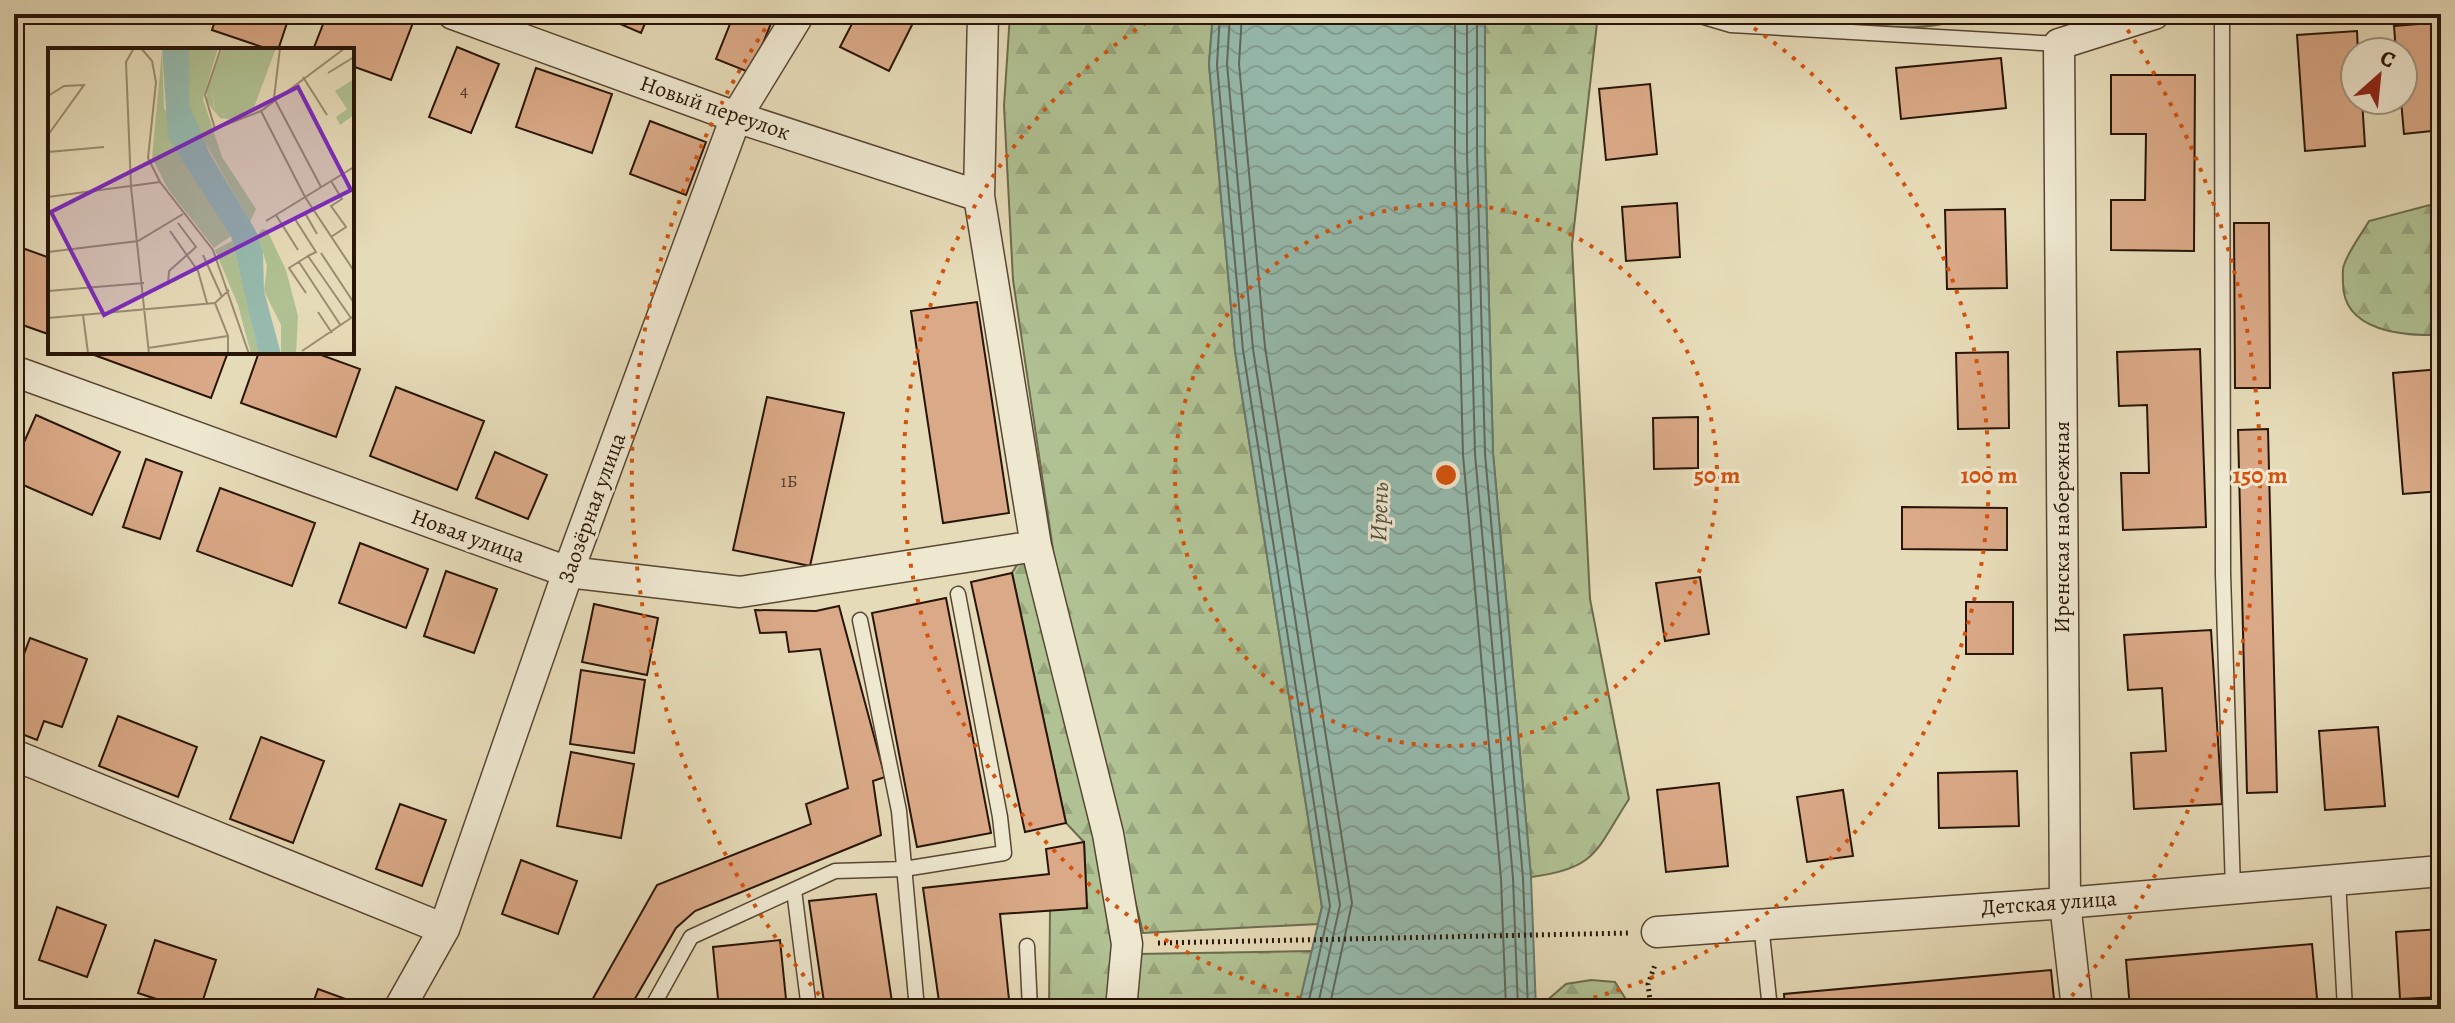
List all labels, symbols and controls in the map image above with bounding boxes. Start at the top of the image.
north arrow [2339,36,2419,116]
text: С [2375,43,2400,76]
inset map [48,48,354,354]
street label: Новый переулок [636,68,794,148]
house number: 4 [460,78,468,102]
street label: Иренская набережная [2047,421,2077,633]
street label: Заозёрная улица [551,428,633,587]
text: 50 m [1694,459,1740,491]
text: 100 m [1960,459,2018,491]
text: 150 m [2232,459,2288,491]
centre of rings [1432,461,1460,489]
house number: 1Б [781,469,797,493]
water label: Ирень [1362,482,1396,542]
street label: Новая улица [407,502,530,571]
street label: Детская улица [1980,883,2119,923]

